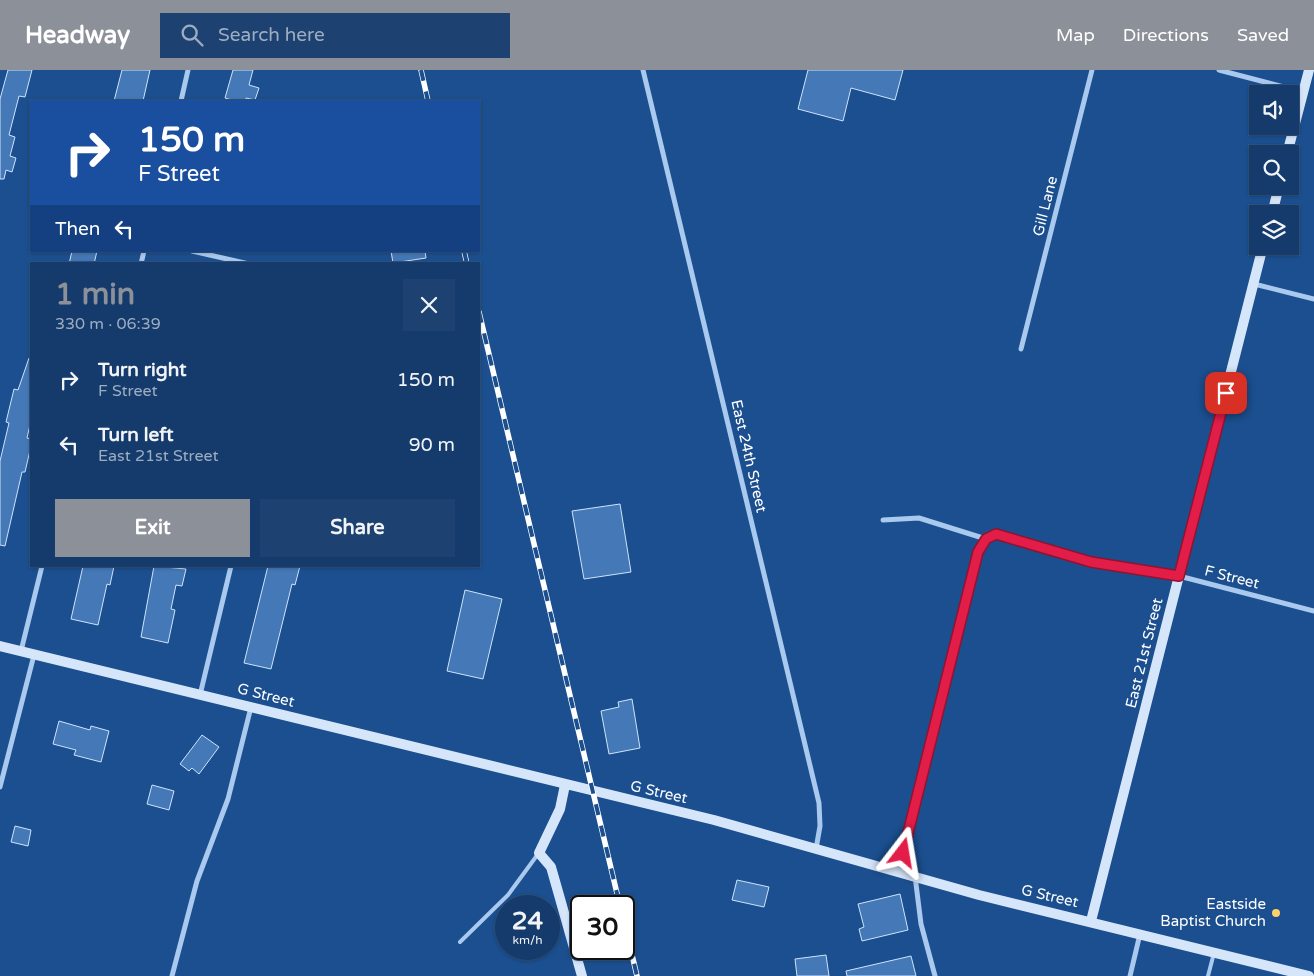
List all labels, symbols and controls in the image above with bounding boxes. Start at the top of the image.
search box [160,13,510,58]
text: Headway [25,21,130,50]
icon: search [178,21,206,49]
text: Search here [218,24,325,46]
text: Map [1056,24,1095,46]
text: Directions [1123,24,1209,46]
text: Saved [1237,24,1289,46]
map controls [1249,85,1299,255]
button: sound [1249,85,1299,135]
text: 150 m [138,119,245,161]
icon: right [55,120,120,185]
button: search [1249,145,1299,195]
text: F Street [138,161,220,187]
street label: Gill Lane [1029,174,1061,238]
button: layers [1249,205,1299,255]
icon: left [110,215,138,243]
text: Then [55,218,100,240]
text: 1 min [55,276,135,313]
button: close [403,279,455,331]
text: 330 m · 06:39 [55,314,161,334]
text: Turn right [98,359,186,381]
icon: right [55,366,83,394]
text: 150 m [397,369,455,391]
pin [1205,372,1247,414]
icon: arrive [1212,379,1240,407]
text: F Street [98,381,158,401]
street label: East 24th Street [727,398,771,514]
text: Turn left [98,424,174,446]
icon: left [55,431,83,459]
text: 90 m [409,434,455,456]
text: East 21st Street [98,446,219,466]
button: Exit [55,499,250,557]
button: Share [260,499,455,557]
street label: F Street [1203,562,1262,593]
street label: East 21st Street [1122,596,1166,710]
street label: G Street [236,679,297,711]
street label: G Street [629,777,690,807]
position arrow [876,826,928,878]
street label: G Street [1020,881,1081,911]
speed limit sign: 30 [570,895,635,960]
place label: Eastside Baptist Church [1160,895,1266,930]
text: 24 [512,906,543,936]
marker: Eastside Baptist Church [1270,907,1282,919]
text: km/h [512,933,543,947]

